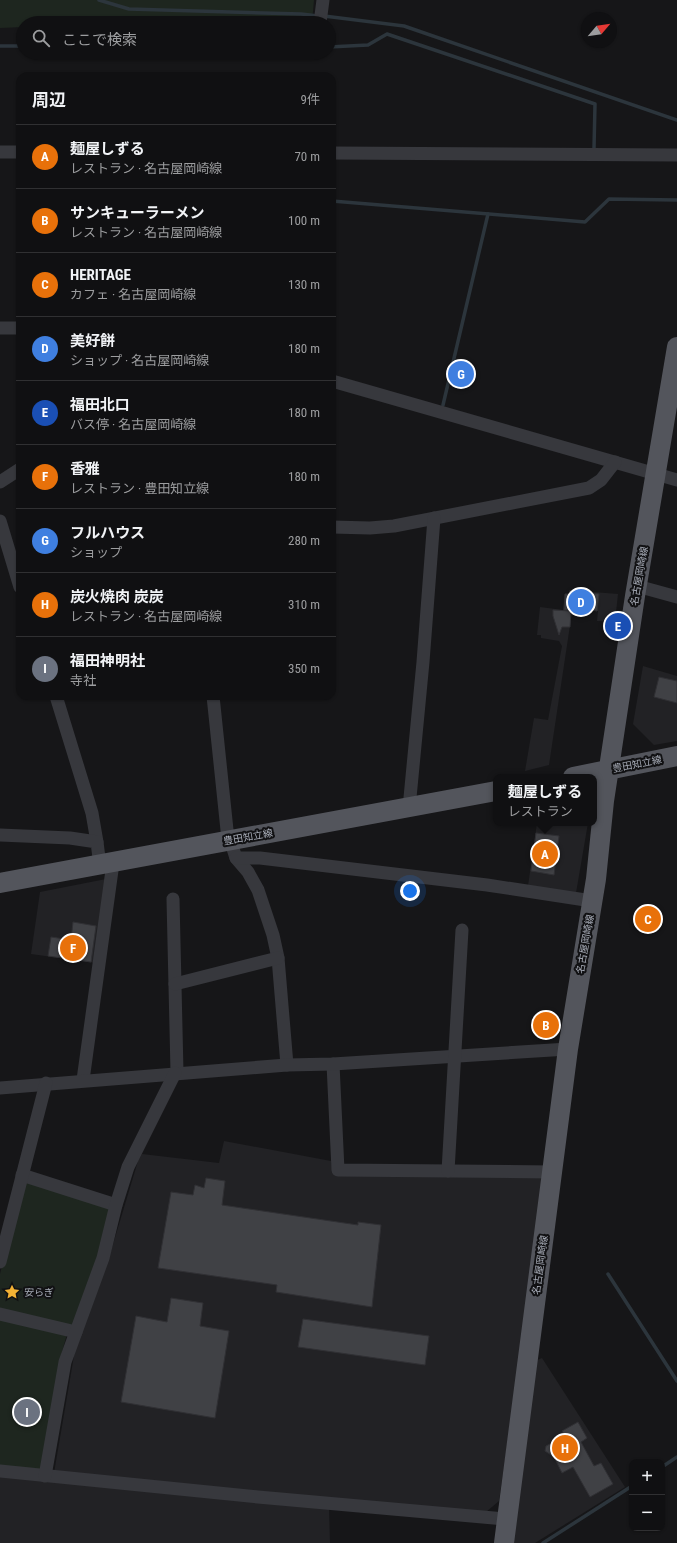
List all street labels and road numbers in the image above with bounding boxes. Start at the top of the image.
street label: 名古屋岡崎線 [628,546,650,606]
street label: 豊田知立線 [611,754,663,774]
street label: 豊田知立線 [222,827,274,847]
street label: 名古屋岡崎線 [574,914,596,974]
street label: 名古屋岡崎線 [530,1235,550,1295]

